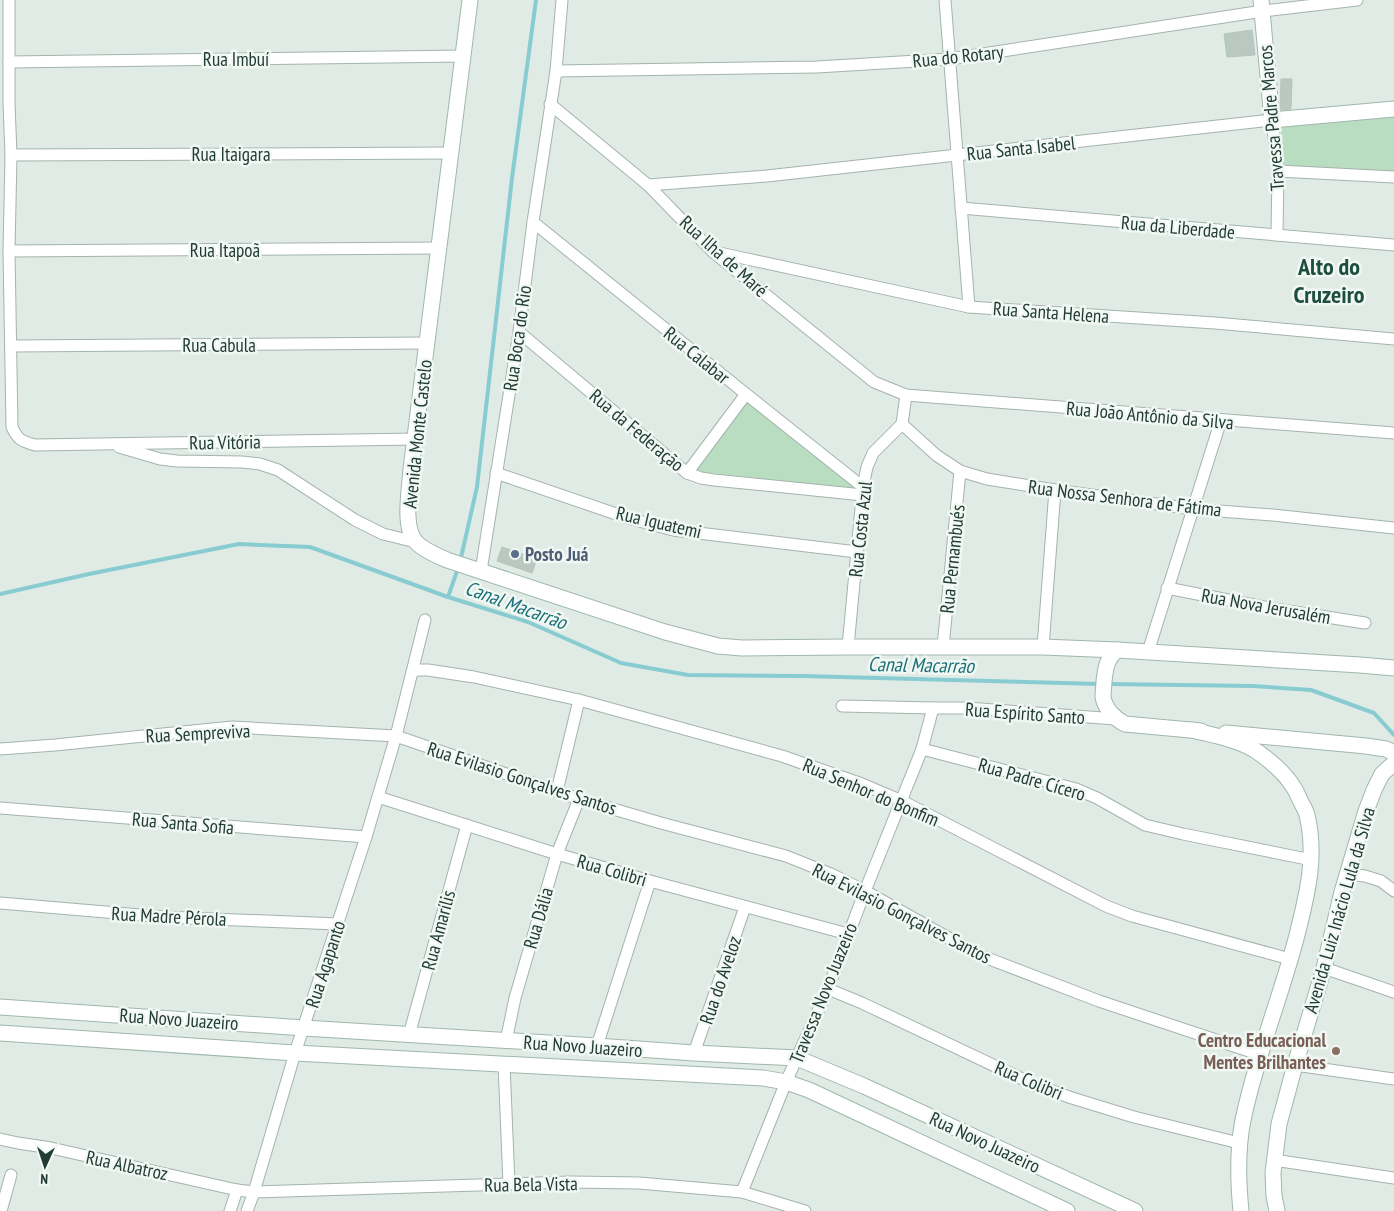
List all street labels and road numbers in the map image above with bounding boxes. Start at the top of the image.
street label: Rua do Rotary [911,39,1005,73]
street label: Travessa Padre Marcos [1253,44,1289,192]
street label: Rua Imbuí [203,47,269,71]
street label: Rua Santa Isabel [966,130,1077,166]
street label: Rua Itaigara [192,142,270,166]
street label: Rua Ilha de Maré [675,210,773,302]
street label: Rua da Liberdade [1120,210,1236,244]
street label: Rua Itapoã [190,238,260,262]
street label: Rua Boca do Rio [498,284,536,392]
street label: Rua Santa Helena [992,296,1110,328]
street label: Rua Calabar [659,321,736,389]
street label: Rua Cabula [182,333,256,357]
street label: Avenida Monte Castelo [397,358,437,510]
street label: Rua da Federação [585,384,689,476]
street label: Rua João Antônio da Silva [1065,396,1235,434]
street label: Rua Vitória [189,429,261,455]
street label: Rua Nossa Senhora de Fátima [1027,474,1223,522]
street label: Rua Costa Azul [843,479,877,578]
street label: Rua Iguatemi [614,501,704,543]
street label: Rua Pernambués [934,503,970,615]
street label: Rua Nova Jerusalém [1200,583,1332,629]
street label: Rua Espírito Santo [964,697,1086,729]
street label: Rua Sempreviva [145,718,251,748]
street label: Rua Evilasio Gonçalves Santos [424,736,620,820]
street label: Rua Senhor do Bonfim [799,752,943,832]
street label: Rua Padre Cícero [976,752,1088,806]
street label: Avenida Luiz Inácio Lula da Silva [1298,804,1380,1016]
street label: Rua Santa Sofia [131,807,235,839]
street label: Rua Colibri [574,849,650,891]
street label: Rua Evilasio Gonçalves Santos [809,857,995,969]
street label: Rua Dália [518,885,558,951]
street label: Rua Amarílis [416,887,460,973]
street label: Rua Madre Pérola [111,901,227,931]
street label: Rua Agapanto [300,917,350,1011]
street label: Travessa Novo Juazeiro [784,919,862,1067]
street label: Rua do Aveloz [694,933,746,1027]
street label: Rua Novo Juazeiro [119,1003,239,1035]
street label: Rua Novo Juazeiro [523,1030,643,1062]
street label: Rua Colibri [991,1055,1067,1105]
street label: Rua Novo Juazeiro [926,1106,1044,1178]
street label: Rua Albatroz [84,1145,170,1185]
street label: Rua Bela Vista [484,1171,578,1197]

